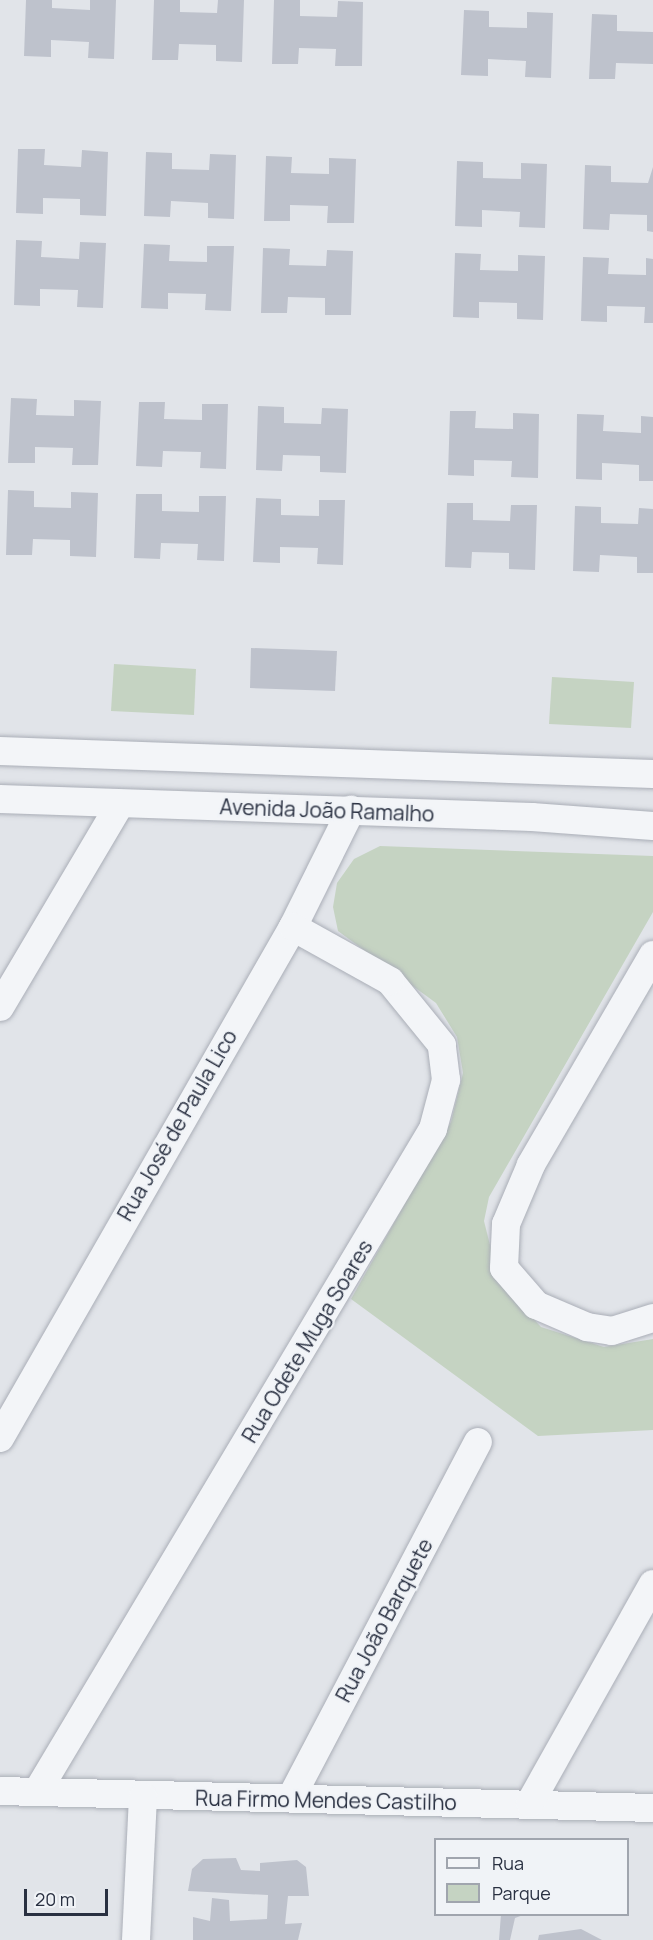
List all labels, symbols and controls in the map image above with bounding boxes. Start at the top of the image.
street label: Avenida João Ramalho [219,794,435,826]
street label: Rua José de Paula Lico [112,1025,242,1225]
street label: Rua Odete Muga Soares [236,1235,378,1447]
street label: Rua João Barquete [330,1534,438,1706]
street label: Rua Firmo Mendes Castilho [195,1785,457,1815]
legend [434,1838,629,1916]
text: Rua [492,1851,524,1875]
scale bar [27,1877,111,1915]
text: Parque [492,1881,551,1905]
text: 20 m [35,1887,75,1911]

